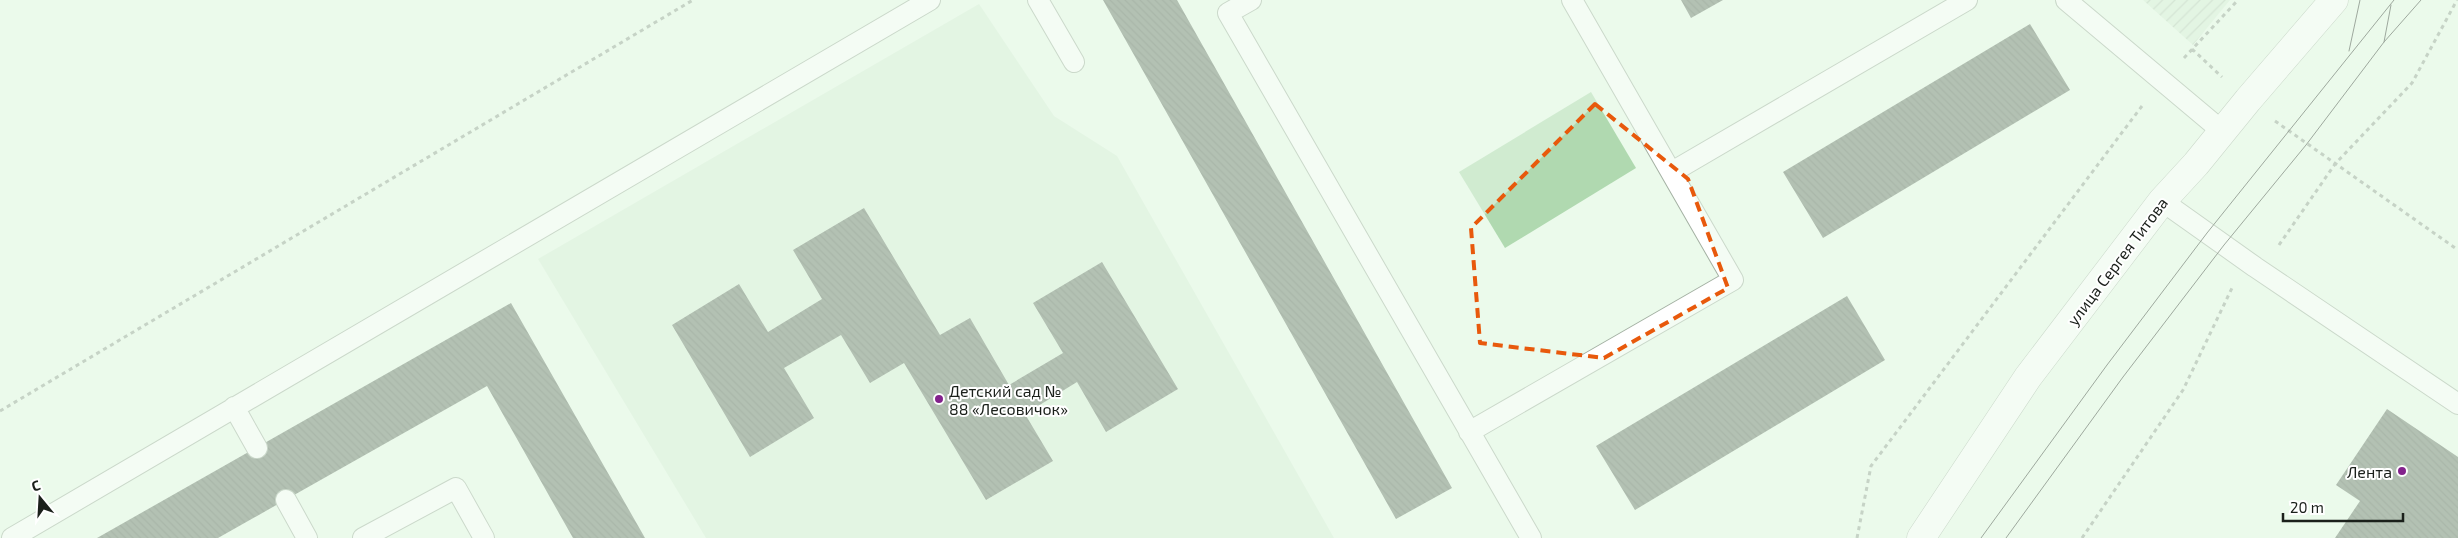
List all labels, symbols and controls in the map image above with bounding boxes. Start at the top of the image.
street label: улица Сергея Титова [2063,193,2172,329]
place label: Детский сад № 88 «Лесовичок» [949,381,1068,418]
marker: Детский сад № 88 «Лесовичок» [933,393,945,405]
place label: Лента [2347,462,2392,481]
marker: Лента [2396,465,2408,477]
north arrow [15,473,65,523]
text: С [29,476,42,495]
scale bar [2283,490,2403,522]
text: 20 m [2290,498,2324,516]

